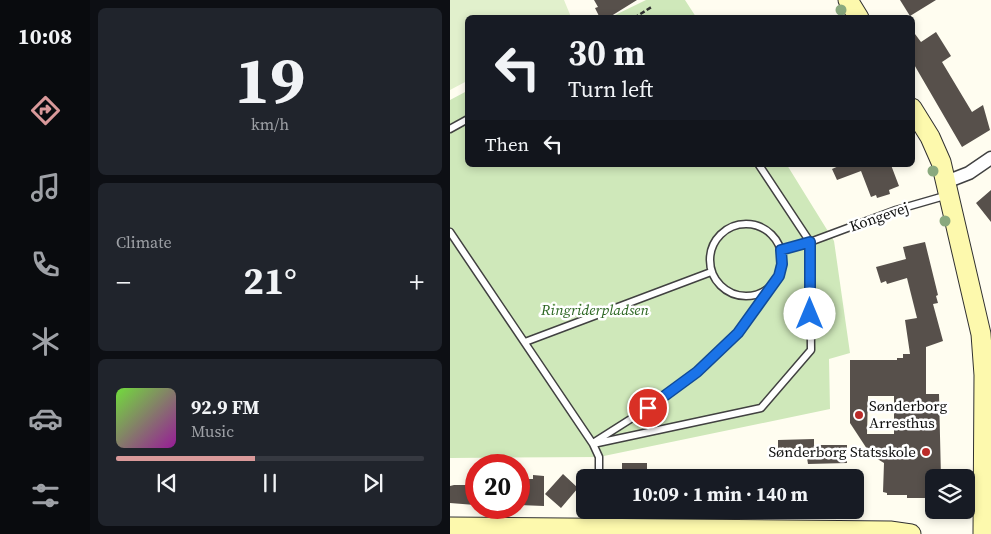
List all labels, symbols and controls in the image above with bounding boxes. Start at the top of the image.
text: 10:08 [18,21,72,51]
text: 30 m [568,29,645,77]
icon: left [485,35,550,100]
text: 19 [235,36,305,125]
text: Turn left [568,74,653,104]
icon: directions [28,93,63,128]
text: km/h [251,113,289,135]
icon: left [539,130,567,158]
text: Then [485,131,529,157]
icon: music [28,170,63,205]
street label: Kongevej [846,197,911,236]
text: Climate [116,231,172,253]
icon: phone [28,247,63,282]
text: 21° [243,255,297,307]
text: − [116,263,131,301]
text: + [409,263,424,301]
position arrow [783,287,835,339]
park label: Ringriderpladsen [540,299,649,320]
icon: climate [28,324,63,359]
pin [627,387,669,429]
text: 92.9 FM [191,394,260,420]
icon: arrive [634,394,662,422]
place label: Sønderborg Arresthus [869,395,947,433]
icon: car [28,401,63,436]
marker: Sønderborg Arresthus [853,409,865,421]
text: Music [191,420,234,442]
place label: Sønderborg Statsskole [768,441,916,462]
marker: Sønderborg Statsskole [920,446,932,458]
speed limit sign: 20 [465,454,530,519]
icon: previous [153,469,181,497]
icon: pause [256,469,284,497]
icon: next [359,469,387,497]
map controls [925,469,975,519]
button: layers [925,469,975,519]
icon: filters [28,478,63,513]
text: 10:09 · 1 min · 140 m [632,481,808,507]

